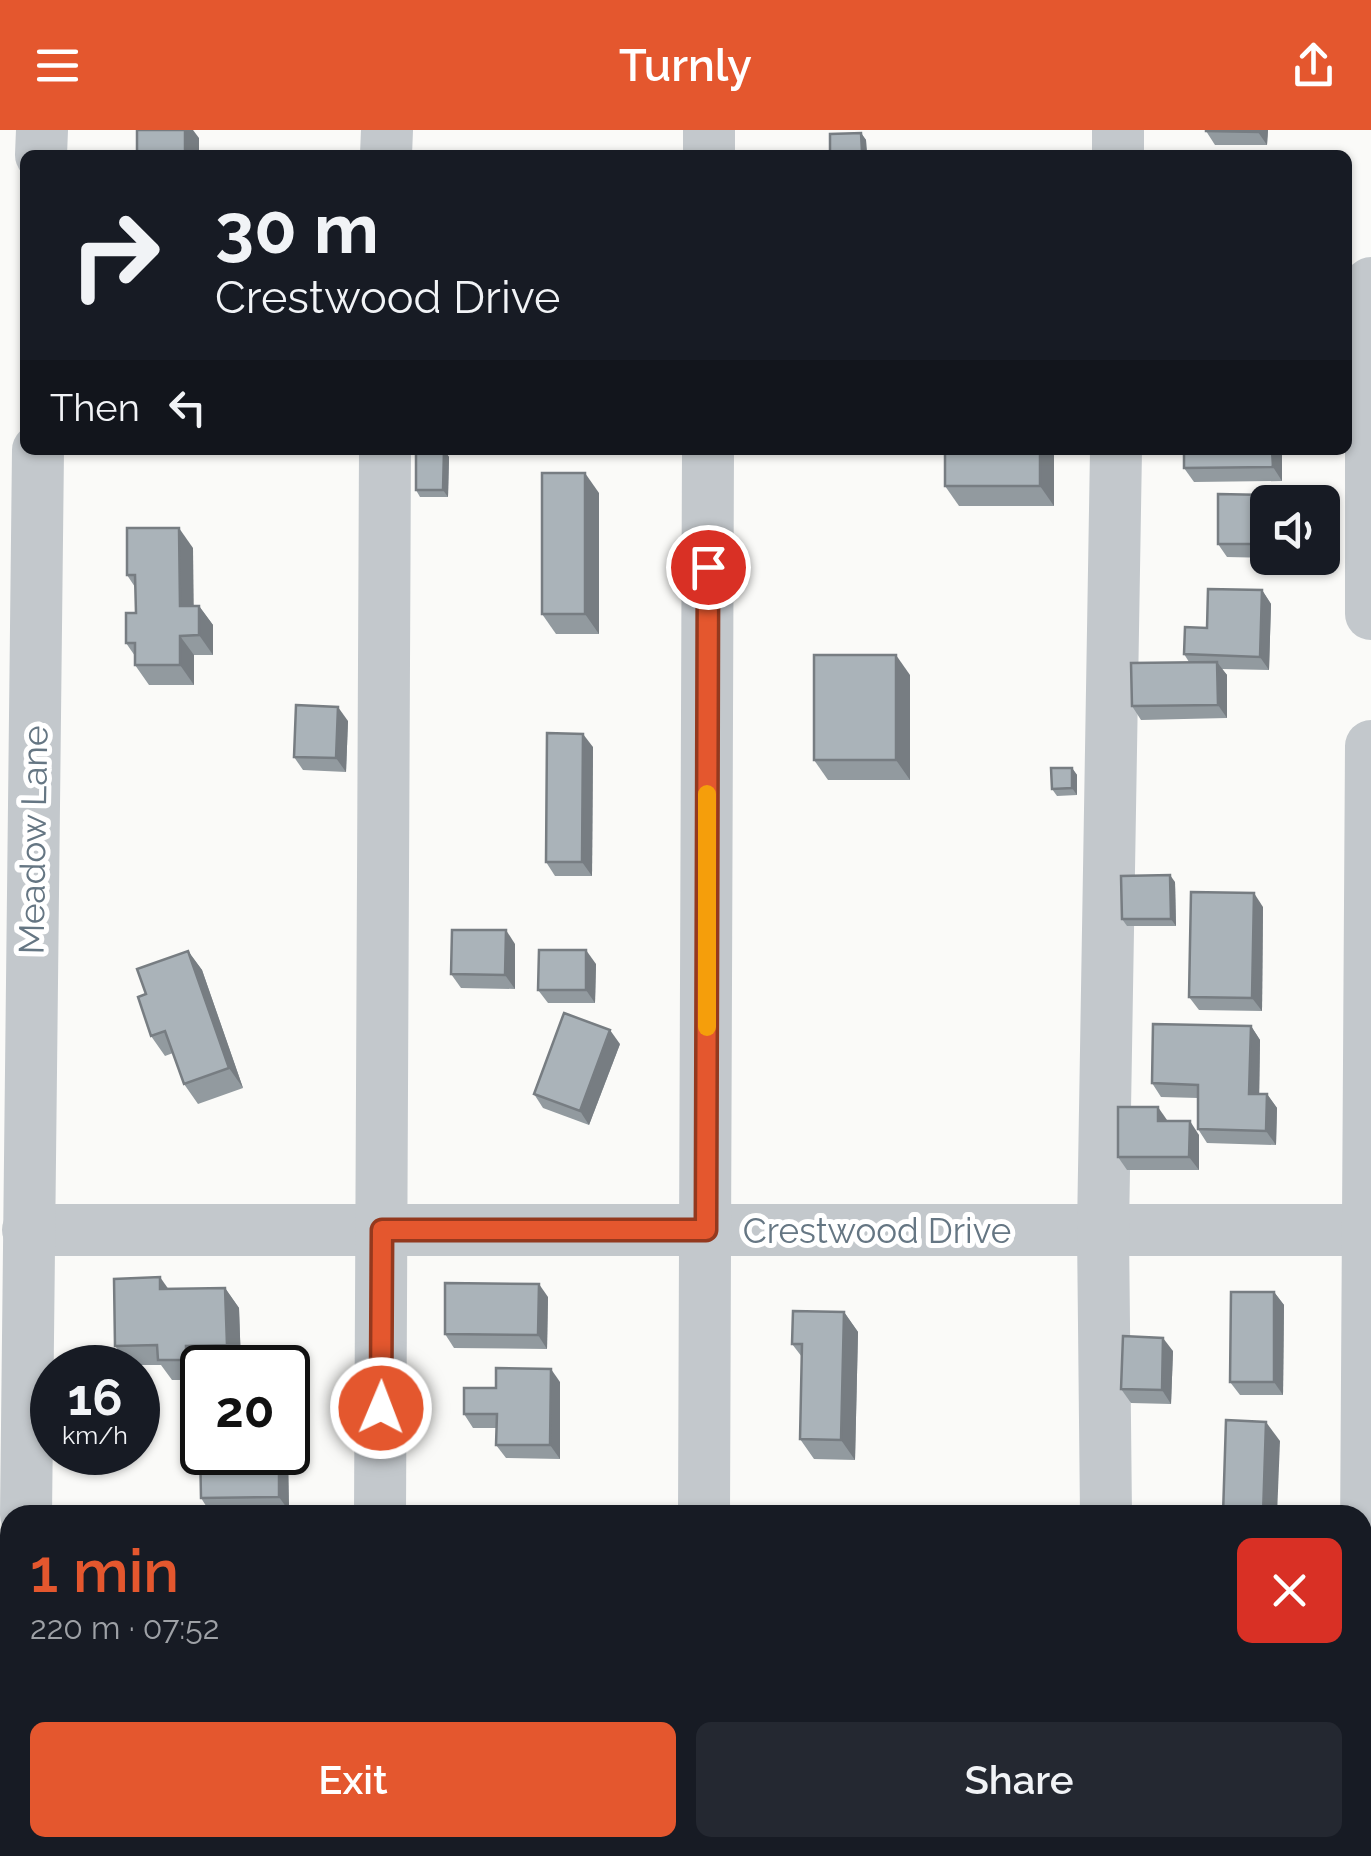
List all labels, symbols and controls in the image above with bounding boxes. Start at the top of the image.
icon: menu [30,38,85,93]
icon: share [1286,38,1341,93]
text: Turnly [619,39,752,92]
text: 30 m [215,187,379,269]
icon: right [50,190,180,320]
text: Crestwood Drive [215,271,560,324]
icon: left [160,380,215,435]
text: Then [50,385,140,430]
map controls [1250,485,1340,575]
button: sound [1250,485,1340,575]
pin [666,525,751,610]
icon: arrive [681,540,736,595]
street label: Meadow Lane [11,725,55,955]
street label: Crestwood Drive [743,1210,1011,1251]
speed limit sign: 20 [180,1345,310,1475]
position arrow [329,1356,433,1460]
text: 16 [67,1368,123,1427]
text: km/h [62,1420,128,1450]
text: 1 min [30,1536,179,1606]
button: close [1237,1538,1342,1643]
text: 220 m · 07:52 [30,1609,219,1646]
button: Exit [30,1722,676,1837]
button: Share [696,1722,1342,1837]

